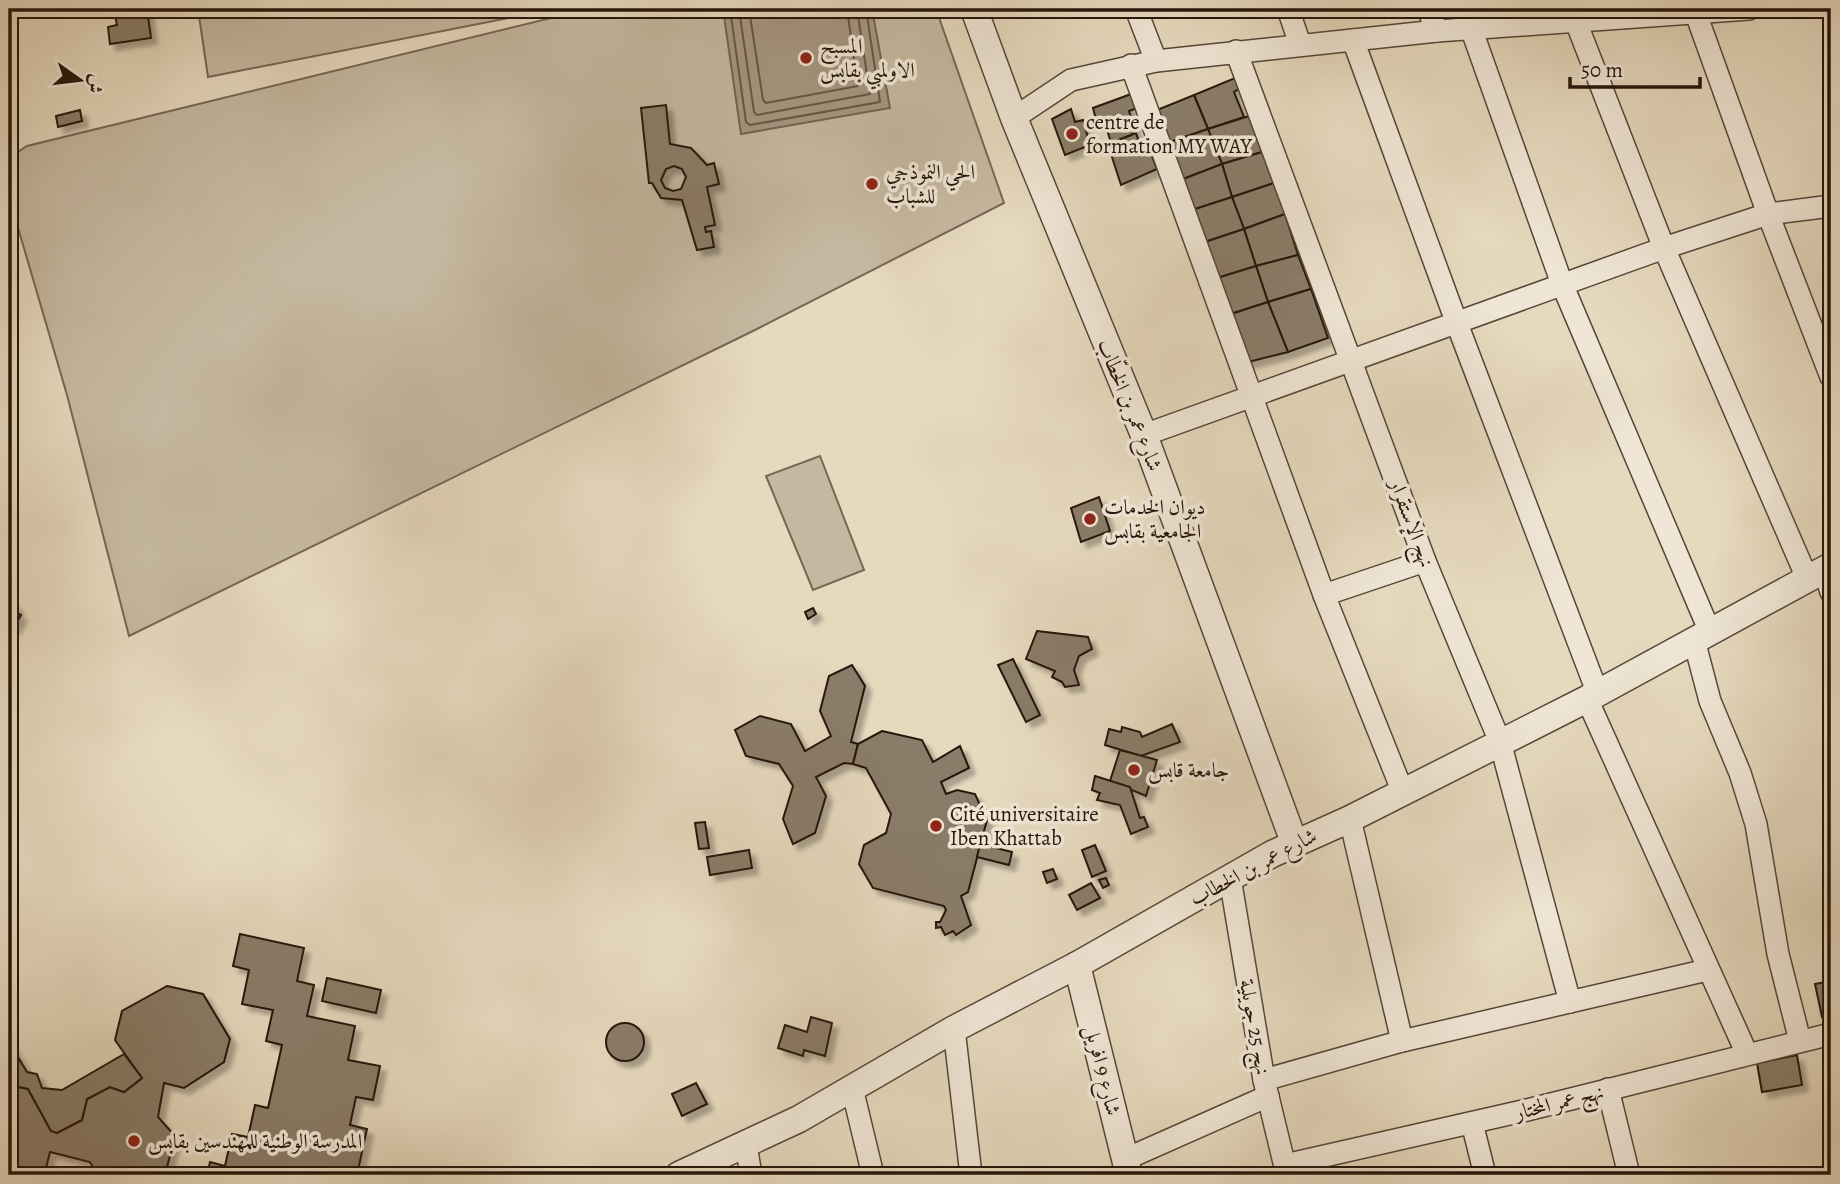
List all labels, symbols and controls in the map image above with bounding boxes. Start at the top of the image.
place label: المسبح الاولمبي بقابس [820,32,915,90]
north arrow [46,46,116,116]
scale bar [1570,46,1700,90]
marker: المسبح الاولمبي بقابس [798,50,814,66]
text: 50 m [1581,56,1623,84]
text: ش [81,72,110,96]
place label: centre de formation MY WAY [1086,108,1252,160]
marker: centre de formation MY WAY [1064,126,1080,142]
place label: الحي النموذجي للشباب [886,158,975,210]
marker: الحي النموذجي للشباب [864,176,880,192]
street label: شارع عمر بن الخطّاب [1087,334,1170,477]
street label: نهج الإستقرار [1378,473,1441,573]
place label: ديوان الخدمات الجامعية بقابس [1104,493,1206,545]
marker: ديوان الخدمات الجامعية بقابس [1082,511,1098,527]
place label: جامعة قابس [1148,756,1229,784]
marker: جامعة قابس [1126,762,1142,778]
place label: Cité universitaire Iben Khattab [950,800,1099,852]
marker: Cité universitaire Iben Khattab [928,818,944,834]
street label: شارع عمر بن الخطاب [1184,822,1323,916]
street label: نهج 25 جويلية [1228,977,1277,1078]
street label: شارع 9 افريل [1074,1022,1128,1119]
street label: نهج عمر المختار [1509,1077,1608,1132]
place label: المدرسة الوطنية للمهندسين بقابس [148,1127,362,1155]
marker: المدرسة الوطنية للمهندسين بقابس [126,1133,142,1149]

